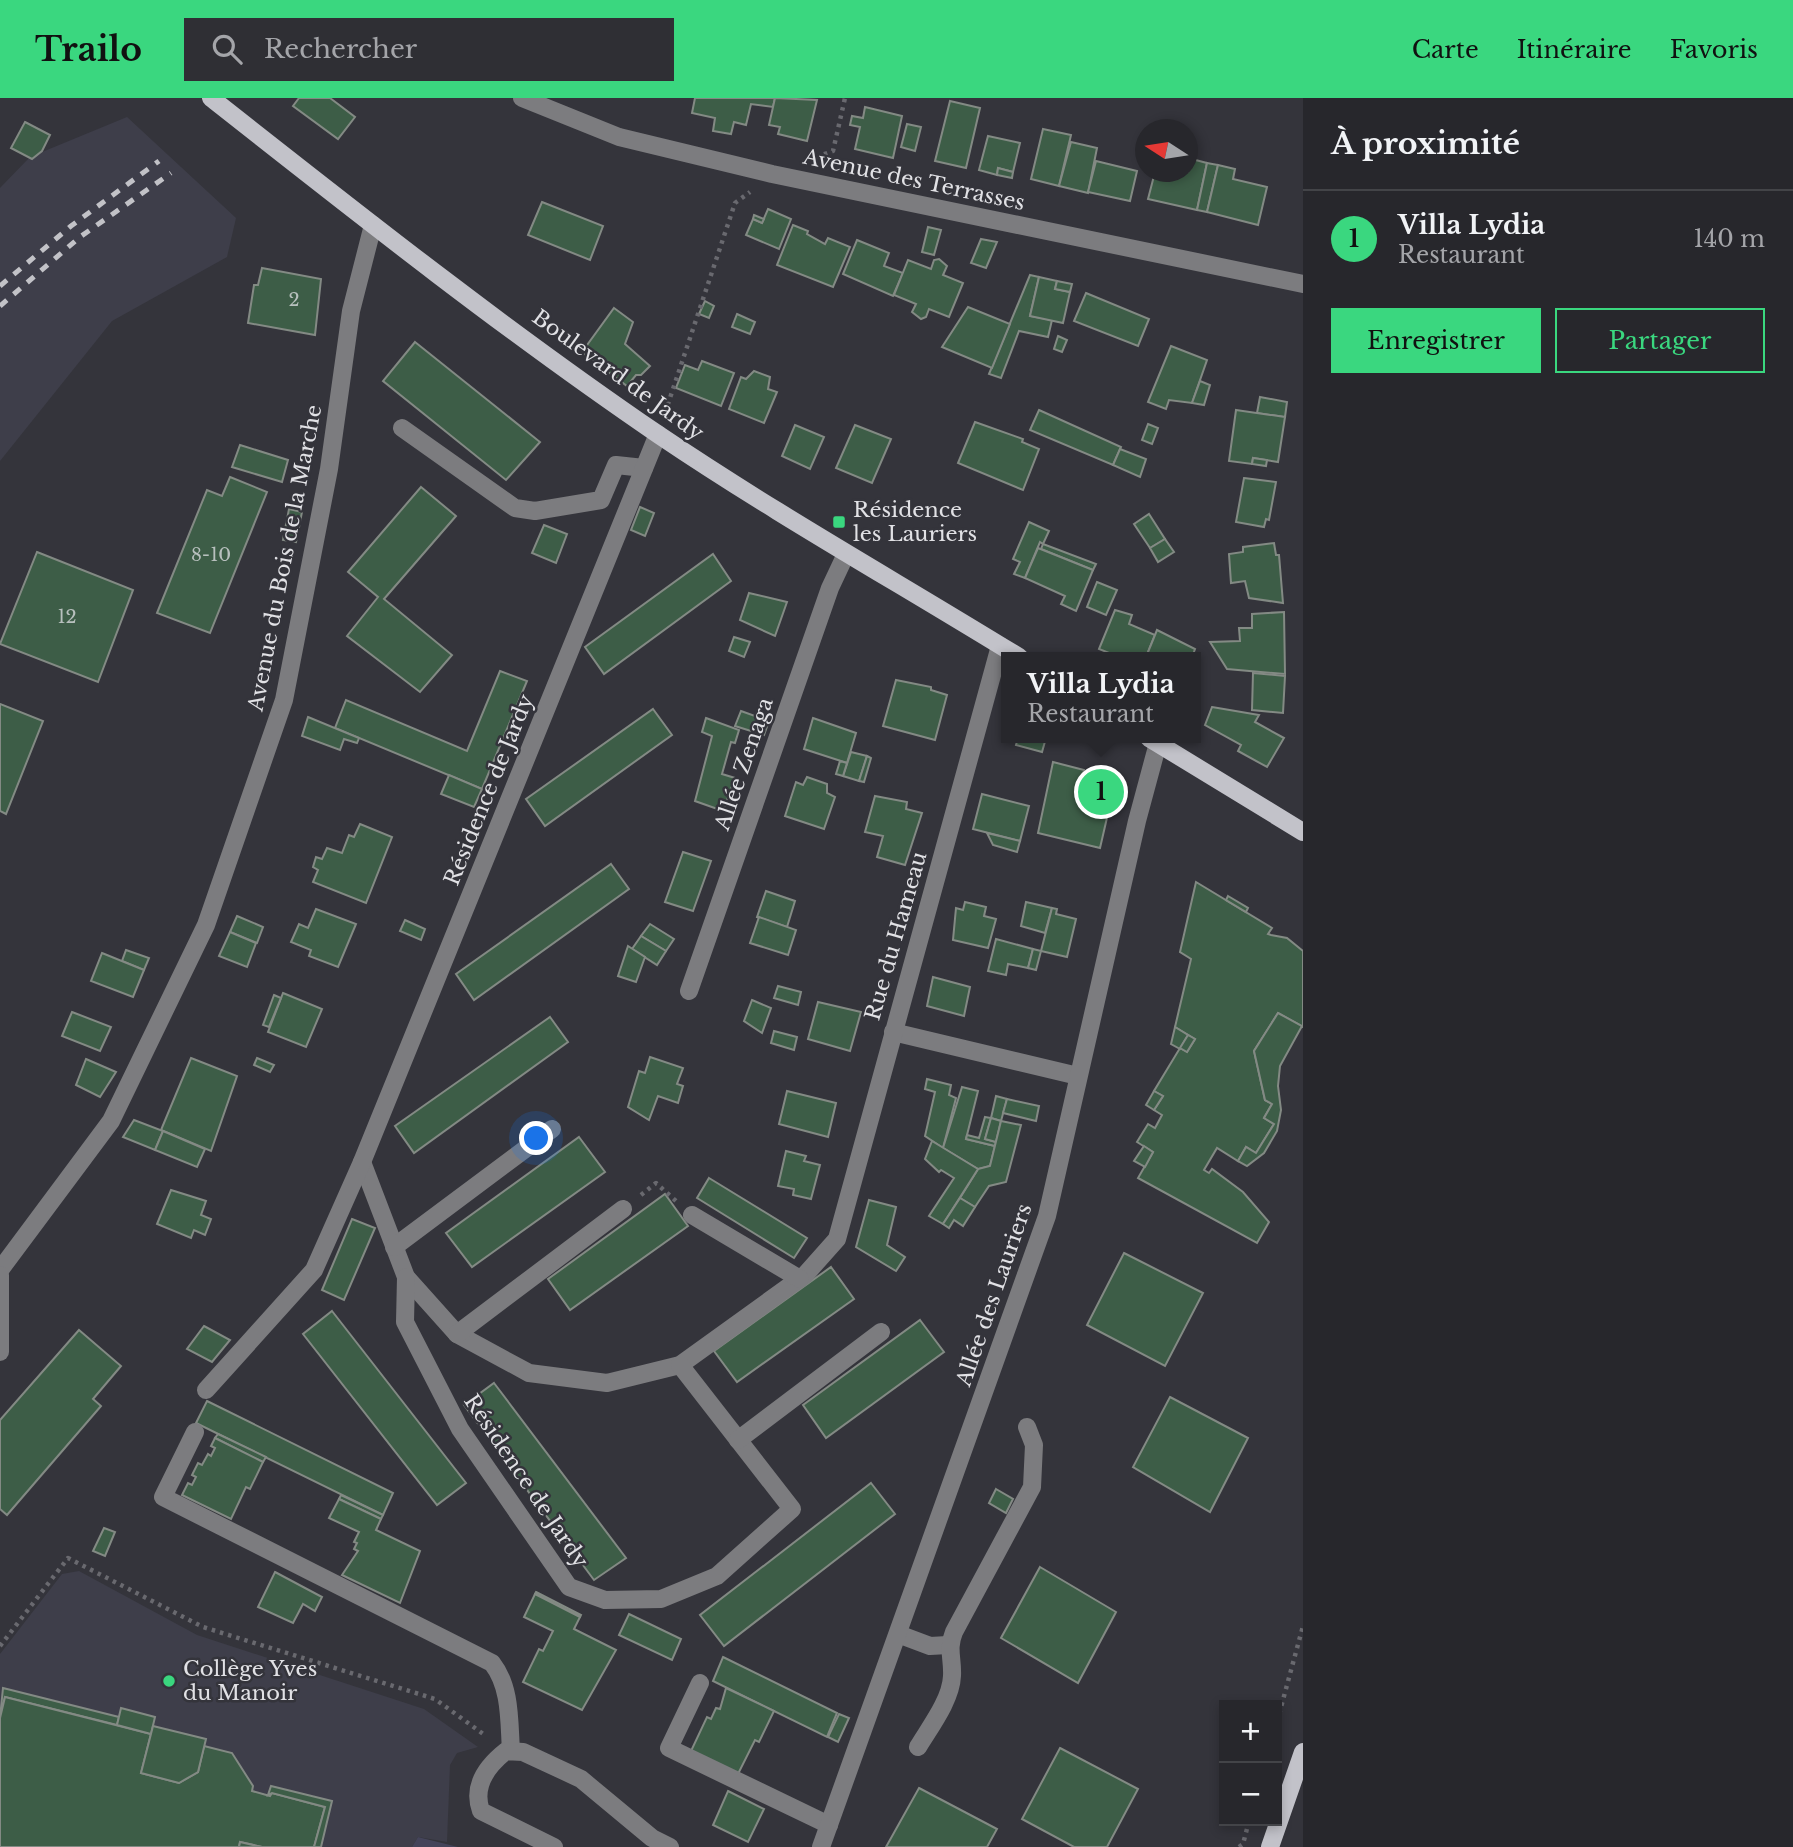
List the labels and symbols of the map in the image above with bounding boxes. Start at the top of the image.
north arrow [1135,119,1198,182]
street label: Avenue des Terrasses [800,144,1027,216]
house number: 2 [288,289,300,311]
street label: Boulevard de Jardy [527,304,709,446]
street label: Avenue du Bois de la Marche [242,403,327,714]
place label: Résidence les Lauriers [853,497,977,547]
marker: Résidence les Lauriers [831,514,847,530]
house number: 8-10 [191,544,231,566]
house number: 12 [57,606,77,628]
street label: Résidence de Jardy [439,690,539,889]
street label: Allée Zenaga [709,694,779,835]
pin: 1 [1078,766,1124,818]
street label: Rue du Hameau [859,849,933,1023]
your location [519,1121,553,1155]
street label: Allée des Lauriers [950,1200,1037,1391]
street label: Résidence de Jardy [458,1389,594,1573]
place label: Collège Yves du Manoir [183,1656,317,1706]
marker: Collège Yves du Manoir [161,1673,177,1689]

